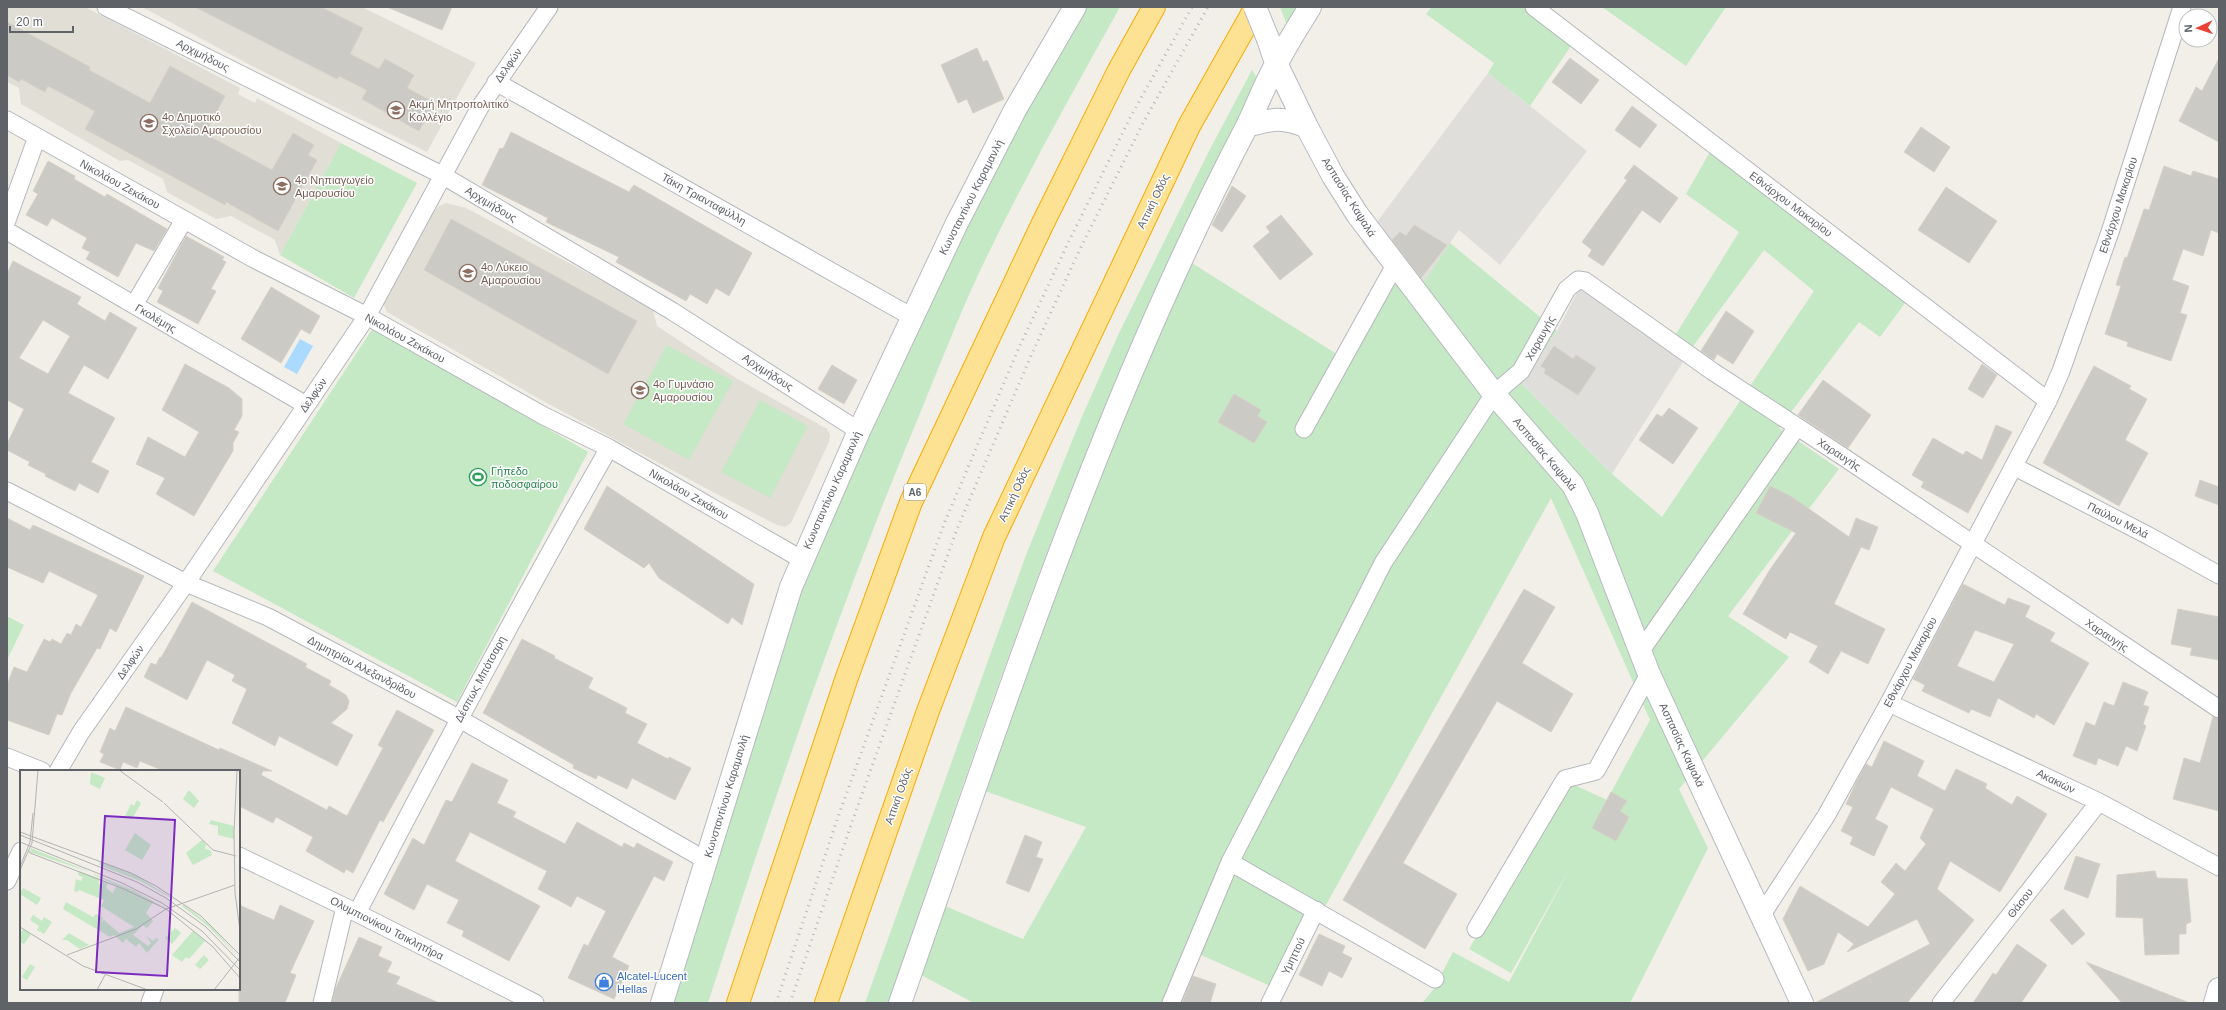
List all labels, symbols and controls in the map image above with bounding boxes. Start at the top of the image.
scale bar [10,8,73,34]
north arrow [2178,8,2218,48]
text: 20 m [16,15,43,29]
text: N [2182,24,2194,33]
street label: Αρχιμήδους [175,37,231,73]
street label: Δελφών [492,45,524,84]
place label: Ακμή Μητροπολιτικό Κολλέγιο [409,98,509,123]
school or university icon: Ακμή Μητροπολιτικό Κολλέγιο [386,100,406,120]
place label: 4ο Δημοτικό Σχολείο Αμαρουσίου [162,111,261,136]
school or university icon: 4ο Δημοτικό Σχολείο Αμαρουσίου [139,113,159,133]
street label: Κωνσταντίνου Καραμανλή [937,137,1005,257]
street label: Ασπασίας Καψαλά [1320,155,1379,239]
street label: Εθνάρχου Μακαρίου [2097,155,2139,255]
street label: Νικολάου Ζεκάκου [78,157,162,211]
street label: Εθνάρχου Μακαρίου [1747,169,1835,239]
street label: Τάκη Τριανταφύλλη [660,171,748,227]
street label: Αττική Οδός [1135,172,1171,230]
place label: 4ο Νηπιαγωγείο Αμαρουσίου [295,174,374,199]
school or university icon: 4ο Νηπιαγωγείο Αμαρουσίου [272,176,292,196]
street label: Αρχιμήδους [463,184,519,224]
place label: 4ο Λύκειο Αμαρουσίου [481,261,541,286]
school or university icon: 4ο Λύκειο Αμαρουσίου [458,263,478,283]
street label: Γκολέμης [133,301,179,335]
street label: Νικολάου Ζεκάκου [363,311,447,365]
street label: Χαραυγής [1523,314,1557,362]
street label: Αρχιμήδους [740,351,796,393]
street label: Δελφών [297,375,329,414]
place label: 4ο Γυμνάσιο Αμαρουσίου [653,378,714,403]
school or university icon: 4ο Γυμνάσιο Αμαρουσίου [630,380,650,400]
street label: Ασπασίας Καψαλά [1511,415,1579,493]
street label: Κωνσταντίνου Καραμανλή [801,429,863,551]
street label: Χαραυγής [1815,436,1863,472]
place label: Γήπεδο ποδοσφαίρου [491,465,558,490]
street label: Αττική Οδός [996,465,1032,523]
street label: Νικολάου Ζεκάκου [647,466,731,522]
sports icon: Γήπεδο ποδοσφαίρου [468,467,488,487]
road number: Α6 [904,484,926,500]
street label: Παύλου Μελά [2086,500,2151,541]
street label: Εθνάρχου Μακαρίου [1881,615,1939,709]
street label: Χαραυγής [2083,616,2131,654]
street label: Δημητρίου Αλεξανδρίδου [306,633,418,701]
street label: Δέσπως Μπότσαρη [452,634,508,724]
street label: Δελφών [114,642,146,681]
street label: Ασπασίας Καψαλά [1657,701,1707,789]
street label: Κωνσταντίνου Καραμανλή [702,733,750,859]
street label: Αττική Οδός [882,766,914,826]
street label: Ακακιών [2035,767,2078,796]
inset map [20,770,240,990]
street label: Θάσου [2005,886,2035,920]
street label: Ολυμπιονίκου Τσικλητήρα [328,894,446,962]
street label: Υμηττού [1279,936,1307,976]
place label: Alcatel-Lucent Hellas [617,970,687,995]
shop icon: Alcatel-Lucent Hellas [594,972,614,992]

